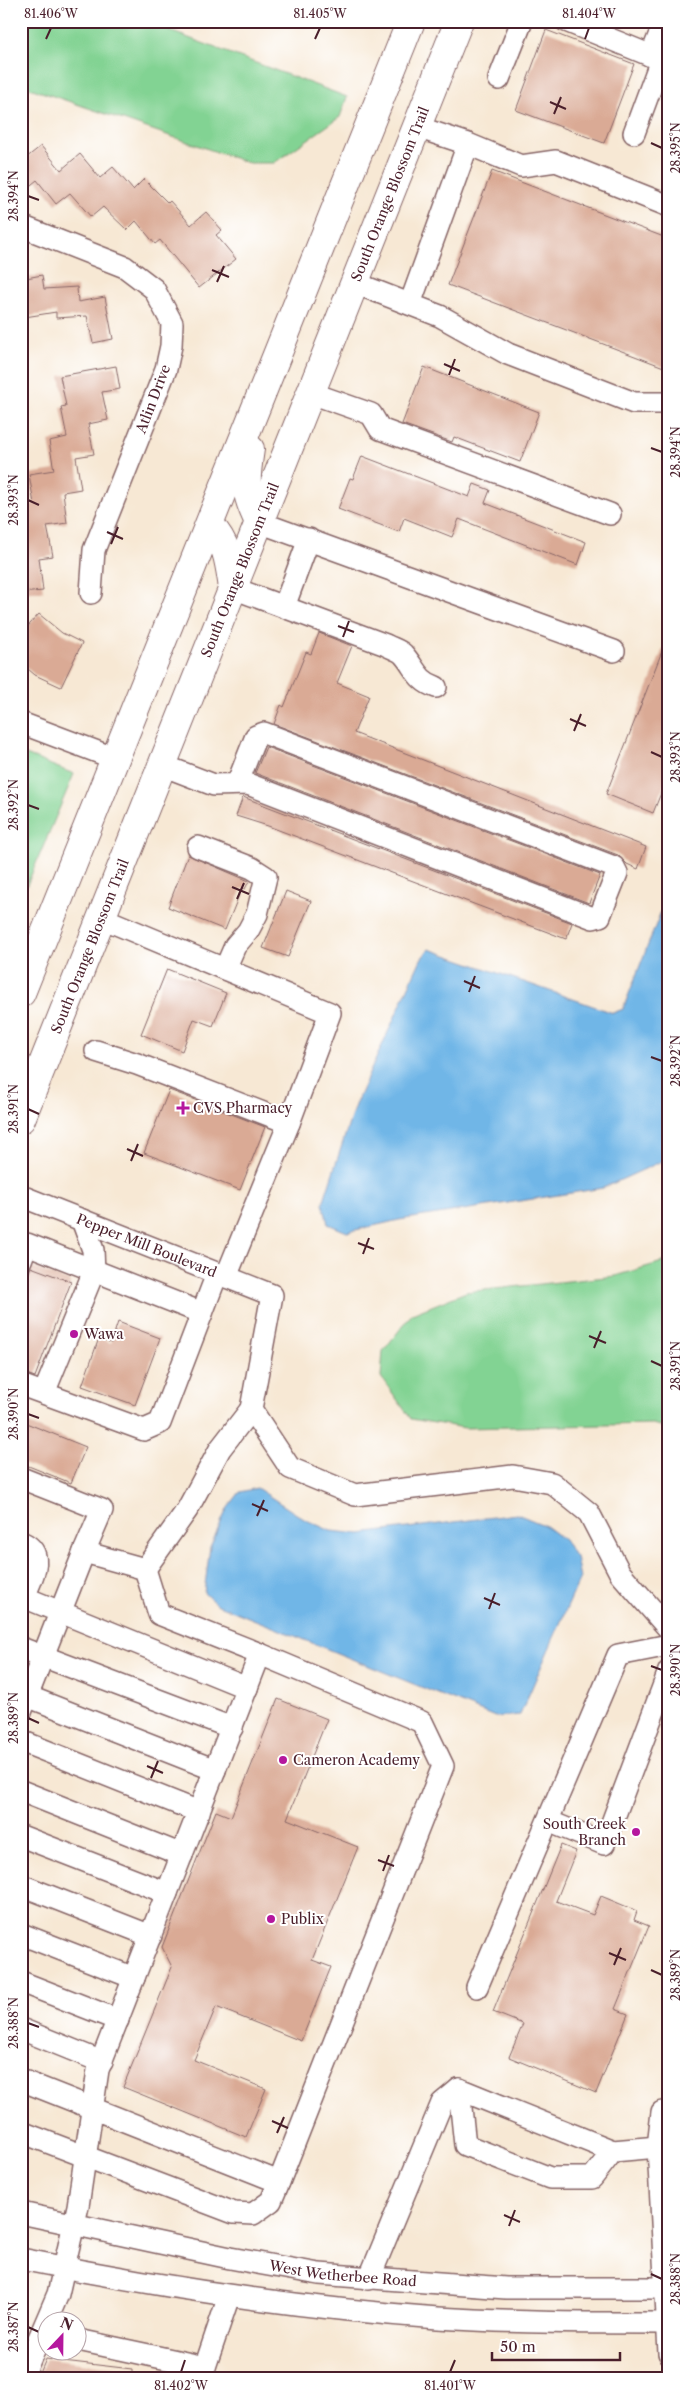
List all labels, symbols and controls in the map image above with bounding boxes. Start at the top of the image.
text: 81.406°W [24,6,79,21]
text: 81.405°W [293,6,348,21]
text: 81.404°W [562,6,617,21]
street label: South Orange Blossom Trail [347,104,433,284]
text: 28.395°N [668,122,683,174]
text: 28.394°N [6,170,21,222]
street label: Atlin Drive [131,362,174,437]
text: 28.394°N [668,426,683,478]
text: 28.393°N [6,474,21,526]
street label: South Orange Blossom Trail [197,480,283,660]
text: 28.393°N [668,731,683,783]
text: 28.392°N [6,779,21,831]
street label: South Orange Blossom Trail [47,856,133,1036]
text: 28.392°N [668,1035,683,1087]
text: 28.391°N [6,1084,21,1134]
place label: CVS Pharmacy [193,1099,293,1117]
marker: CVS Pharmacy [177,1102,189,1114]
street label: Pepper Mill Boulevard [74,1210,220,1281]
place label: Wawa [83,1325,124,1343]
marker: Wawa [68,1328,80,1340]
text: 28.391°N [668,1341,683,1391]
text: 28.390°N [6,1388,21,1440]
text: 28.390°N [668,1644,683,1696]
text: 28.389°N [6,1692,21,1744]
place label: Cameron Academy [293,1751,420,1769]
marker: Cameron Academy [277,1754,289,1766]
place label: South Creek Branch [543,1815,627,1849]
marker: South Creek Branch [630,1826,642,1838]
place label: Publix [281,1910,325,1928]
marker: Publix [265,1913,277,1925]
text: 28.389°N [668,1949,683,2001]
text: 28.388°N [6,1997,21,2049]
text: 28.388°N [668,2253,683,2305]
street label: West Wetherbee Road [267,2256,418,2290]
text: 28.387°N [6,2302,21,2352]
north arrow [38,2312,88,2362]
text: N [58,2313,76,2335]
scale bar [492,2329,620,2361]
text: 50 m [500,2337,536,2356]
text: 81.402°W [154,2378,209,2393]
text: 81.401°W [424,2378,477,2393]

